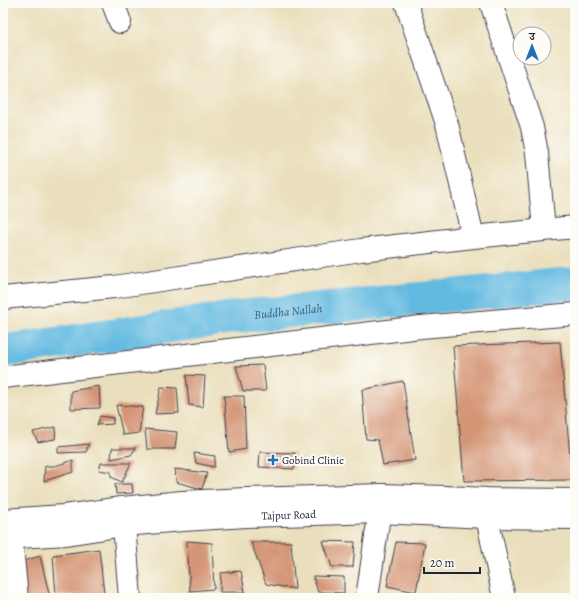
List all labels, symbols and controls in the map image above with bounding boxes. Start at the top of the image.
north arrow [512,26,552,66]
text: उ [528,29,536,44]
water label: Buddha Nallah [253,300,323,323]
place label: Gobind Clinic [282,453,344,468]
marker: Gobind Clinic [267,454,279,466]
street label: Tajpur Road [261,507,316,524]
scale bar [424,549,480,575]
text: 20 m [430,555,454,571]

